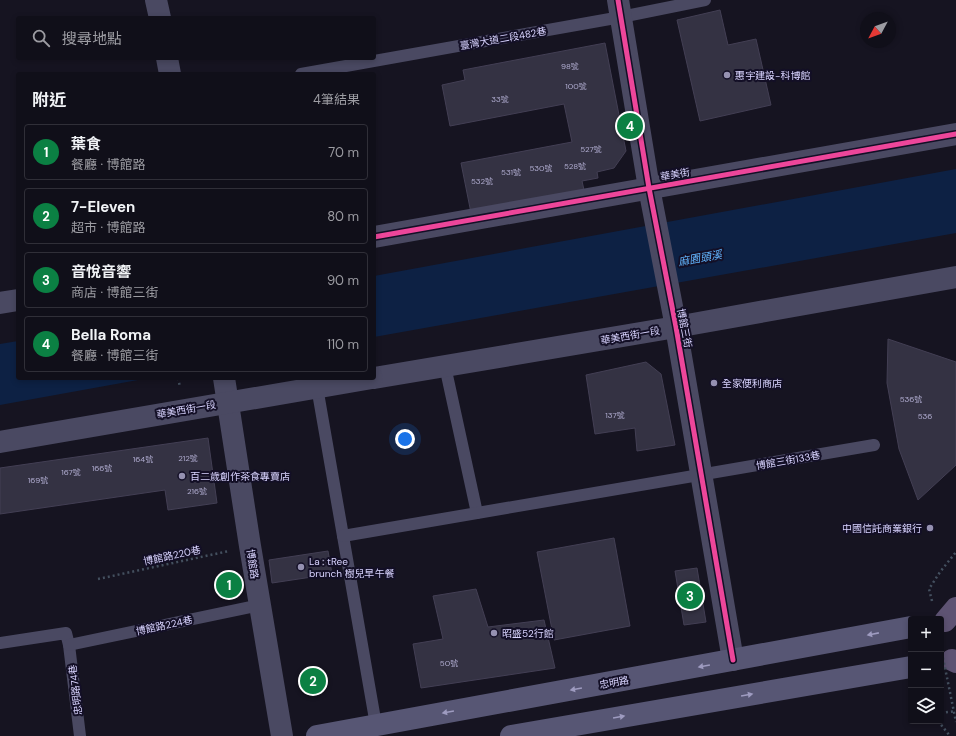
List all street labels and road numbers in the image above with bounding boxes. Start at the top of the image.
street label: 臺灣大道二段482巷 [459,24,547,53]
street label: 華美街 [659,165,691,183]
street label: 博館三街 [674,307,695,349]
street label: 華美西街一段 [599,324,661,347]
street label: 華美西街一段 [155,398,217,421]
street label: 博館三街133巷 [755,448,821,473]
street label: 博館路220巷 [142,543,202,568]
street label: 博館路 [244,548,261,580]
street label: 博館路224巷 [135,613,194,638]
street label: 忠明路74巷 [66,664,85,716]
street label: 忠明路 [598,673,630,691]

